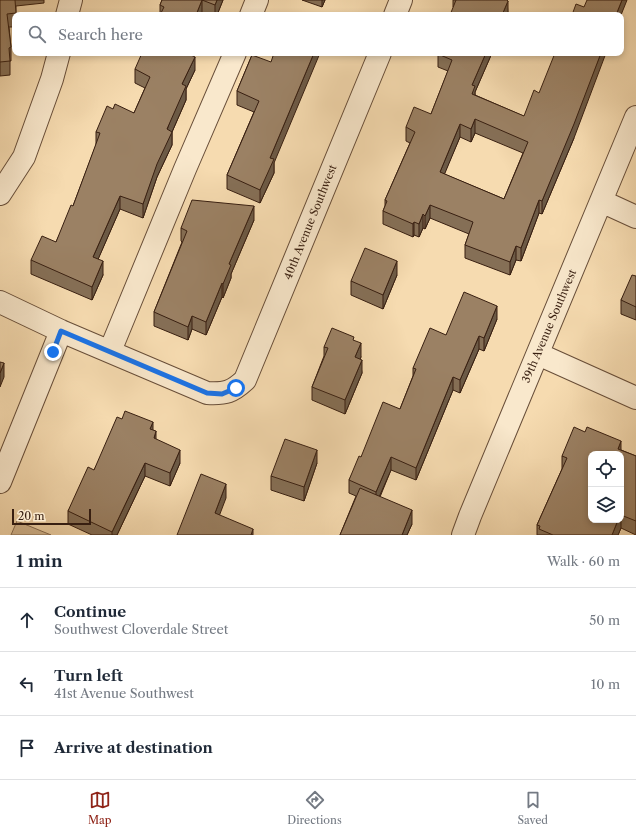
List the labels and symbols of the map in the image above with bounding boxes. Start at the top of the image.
street label: 40th Avenue Southwest [281,162,340,282]
street label: 39th Avenue Southwest [519,267,579,385]
route end [44,343,62,361]
route start [227,379,245,397]
scale bar [12,507,91,526]

